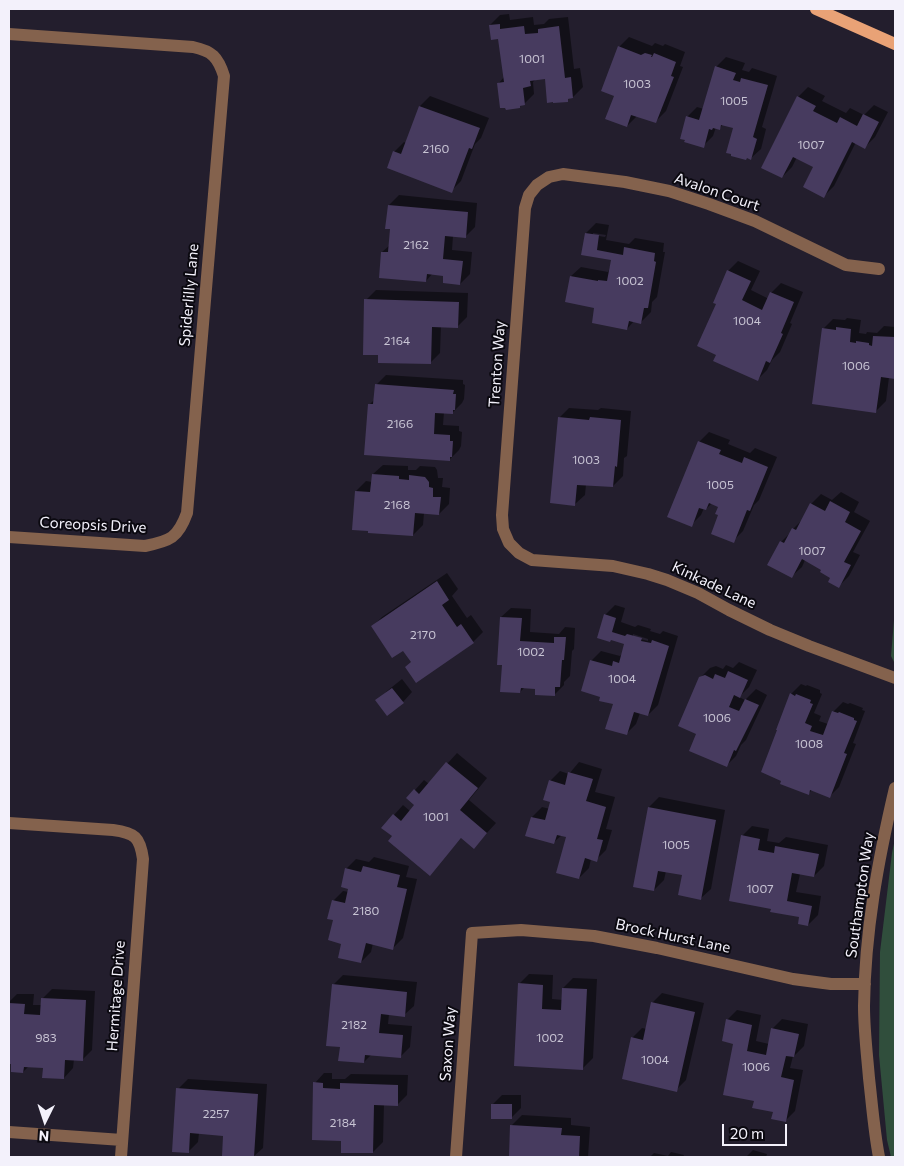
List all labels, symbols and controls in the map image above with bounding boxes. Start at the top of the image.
house number: 1001 [519,52,545,66]
house number: 1003 [623,77,651,91]
house number: 1005 [720,94,748,108]
house number: 1007 [797,138,825,152]
house number: 2160 [423,142,449,156]
street label: Avalon Court [672,169,762,215]
house number: 2162 [403,238,429,252]
street label: Spiderlilly Lane [176,243,202,347]
house number: 1002 [616,274,644,288]
house number: 1004 [733,314,761,328]
street label: Trenton Way [485,320,509,408]
house number: 2164 [384,334,410,348]
house number: 1006 [842,359,870,373]
house number: 2166 [387,417,413,431]
house number: 1003 [572,453,600,467]
house number: 1005 [706,478,734,492]
house number: 2168 [384,498,410,512]
street label: Coreopsis Drive [39,513,147,537]
house number: 1007 [798,544,826,558]
street label: Kinkade Lane [669,558,759,612]
house number: 2170 [410,628,436,642]
house number: 1002 [517,645,545,659]
house number: 1004 [608,672,636,686]
house number: 1006 [703,711,731,725]
house number: 1008 [795,737,823,751]
house number: 1001 [423,810,449,824]
street label: Southampton Way [842,831,878,959]
house number: 1005 [662,838,690,852]
house number: 1007 [746,882,774,896]
house number: 2180 [353,904,379,918]
street label: Brock Hurst Lane [614,915,732,957]
street label: Hermitage Drive [103,940,129,1052]
street label: Saxon Way [436,1006,460,1082]
house number: 2182 [341,1018,367,1032]
house number: 983 [35,1031,57,1045]
house number: 1002 [536,1031,564,1045]
house number: 1004 [641,1053,669,1067]
house number: 1006 [742,1060,770,1074]
north arrow [20,1096,70,1146]
house number: 2257 [203,1107,229,1121]
scale bar [724,1114,789,1146]
house number: 2184 [330,1116,356,1130]
text: 20 m [730,1124,764,1142]
text: N [38,1128,50,1145]

